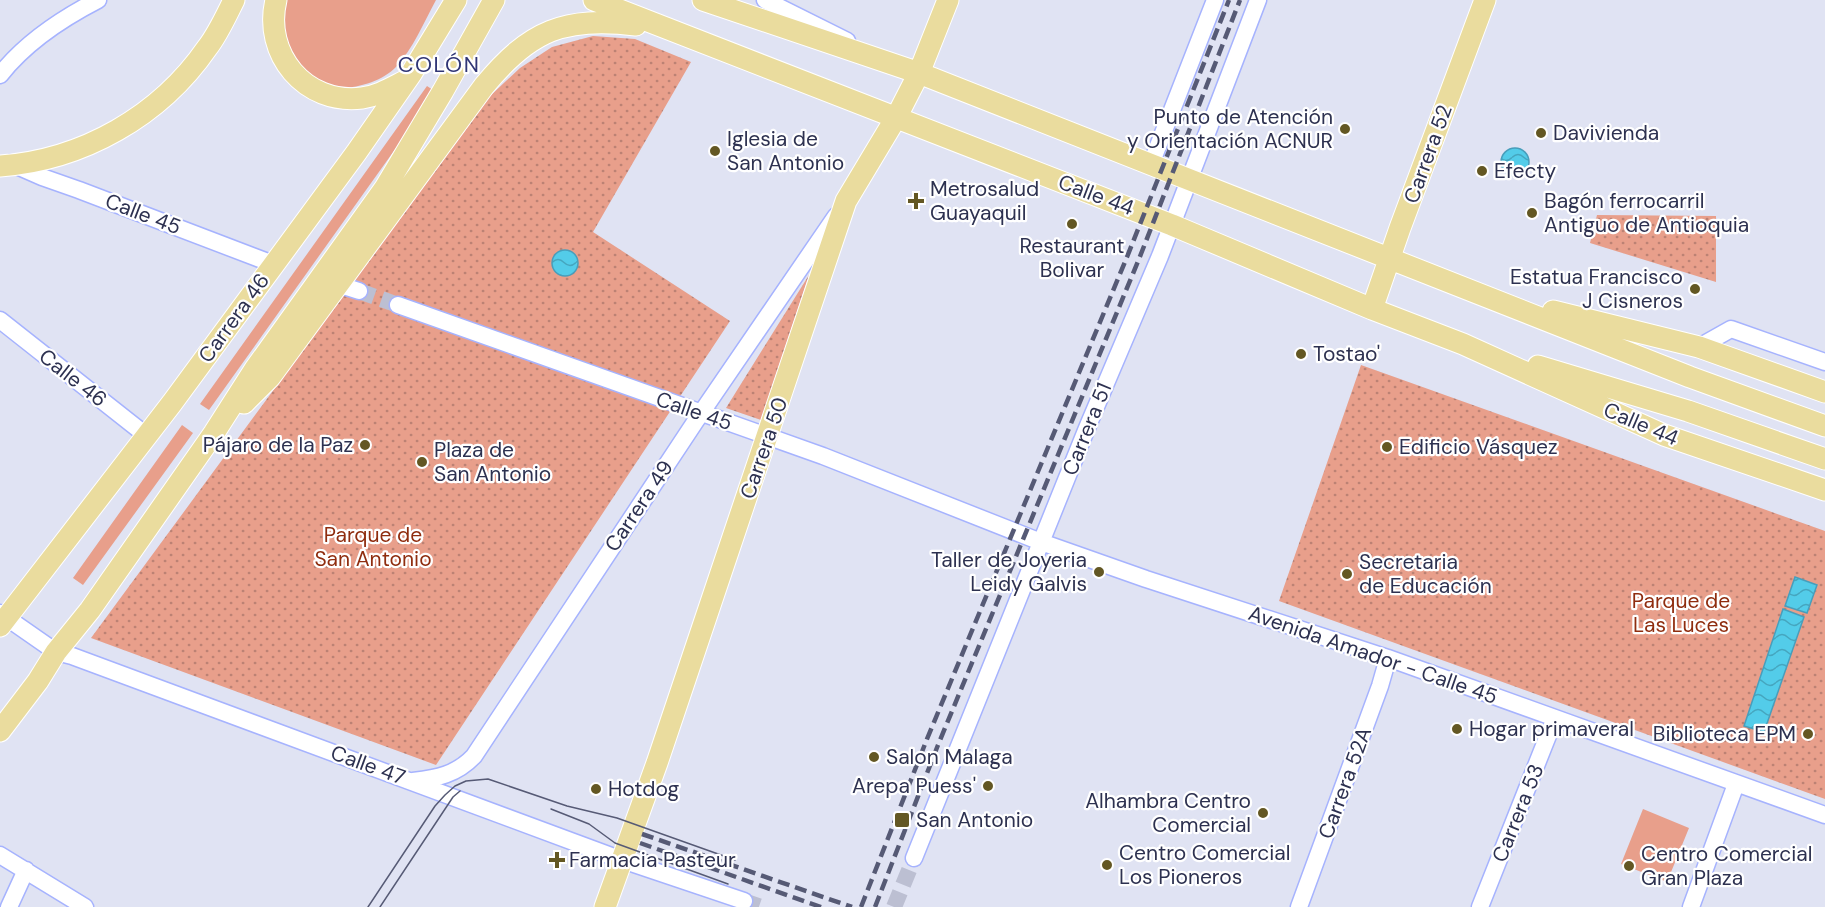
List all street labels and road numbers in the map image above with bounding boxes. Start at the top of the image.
street label: Carrera 52 [1397,101,1459,207]
street label: Calle 44 [1054,168,1138,222]
street label: Calle 45 [101,187,185,241]
street label: Carrera 46 [192,268,276,368]
street label: Calle 46 [33,343,113,413]
street label: Carrera 51 [1056,378,1118,480]
street label: Calle 45 [652,385,736,437]
street label: Carrera 50 [734,394,794,502]
street label: Calle 44 [1599,396,1683,452]
street label: Carrera 49 [598,455,680,557]
street label: Avenida Amador - Calle 45 [1245,599,1501,711]
street label: Carrera 52A [1312,723,1378,843]
street label: Calle 47 [327,739,409,791]
street label: Carrera 53 [1486,760,1550,866]

